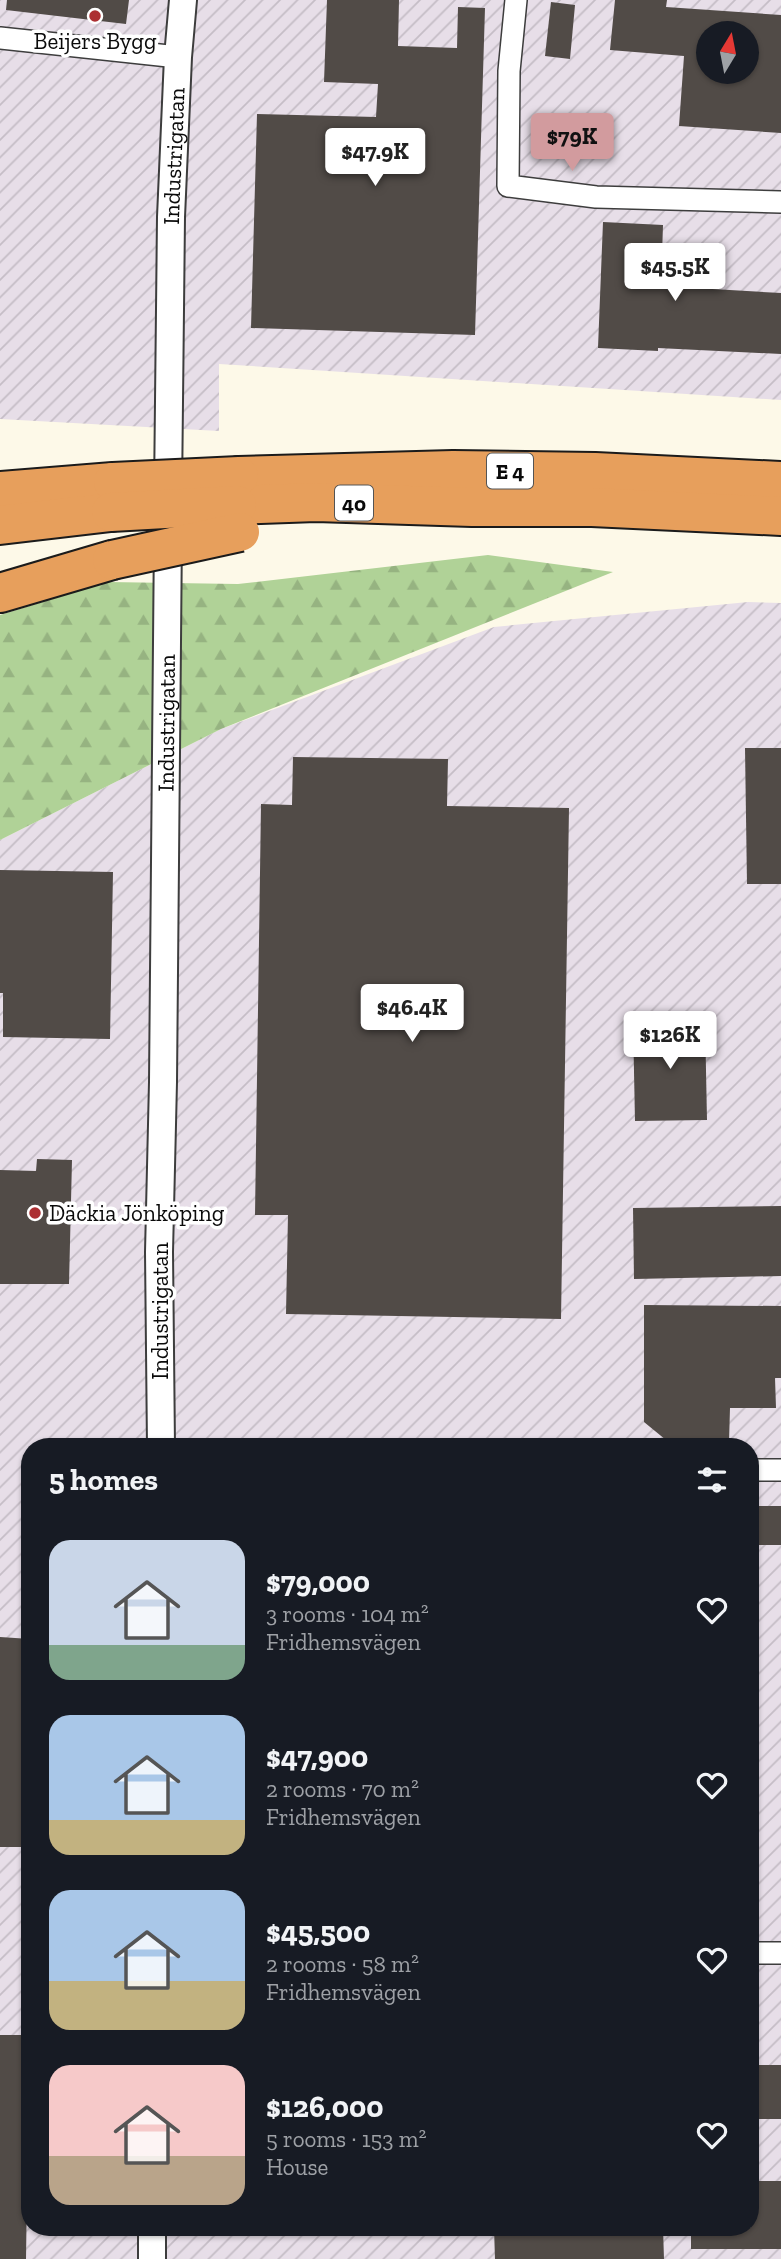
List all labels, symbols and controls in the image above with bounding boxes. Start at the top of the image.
marker: Beijers Bygg [87,8,103,24]
north arrow [696,21,760,84]
map controls [696,21,759,84]
place label: Beijers Bygg [33,27,157,55]
street label: Industrigatan [157,87,191,225]
pin: $79K [531,114,613,173]
text: $79K [547,122,597,150]
pin: $47.9K [318,128,432,188]
text: $47.9K [341,137,409,165]
pin: $45.5K [618,244,732,303]
text: $45.5K [640,252,710,280]
road number: E 4 [487,454,533,489]
road number: 40 [335,486,373,520]
street label: Industrigatan [152,654,181,792]
pin: $46.4K [355,984,469,1044]
text: $46.4K [377,993,447,1021]
pin: $126K [621,1012,719,1071]
text: $126K [640,1020,700,1048]
place label: Däckia Jönköping [49,1199,225,1227]
marker: Däckia Jönköping [27,1205,43,1221]
street label: Industrigatan [146,1242,174,1380]
icon: filters [693,1461,731,1499]
text: 5 homes [49,1462,158,1498]
text: $79,000 [266,1564,370,1600]
icon: home [105,1568,189,1652]
icon: heart [693,1591,731,1629]
text: 3 rooms · 104 m² [266,1600,429,1628]
text: Fridhemsvägen [266,1628,421,1656]
text: $47,900 [266,1739,368,1775]
icon: home [105,1743,189,1827]
icon: heart [693,1766,731,1804]
text: 2 rooms · 70 m² [266,1775,419,1803]
text: Fridhemsvägen [266,1803,421,1831]
text: $45,500 [266,1914,370,1950]
icon: home [105,1918,189,2002]
icon: heart [693,1941,731,1979]
text: 2 rooms · 58 m² [266,1950,419,1978]
text: Fridhemsvägen [266,1978,421,2006]
text: $126,000 [266,2089,384,2125]
icon: home [105,2093,189,2177]
icon: heart [693,2116,731,2154]
text: 5 rooms · 153 m² [266,2125,427,2153]
text: House [266,2153,328,2181]

